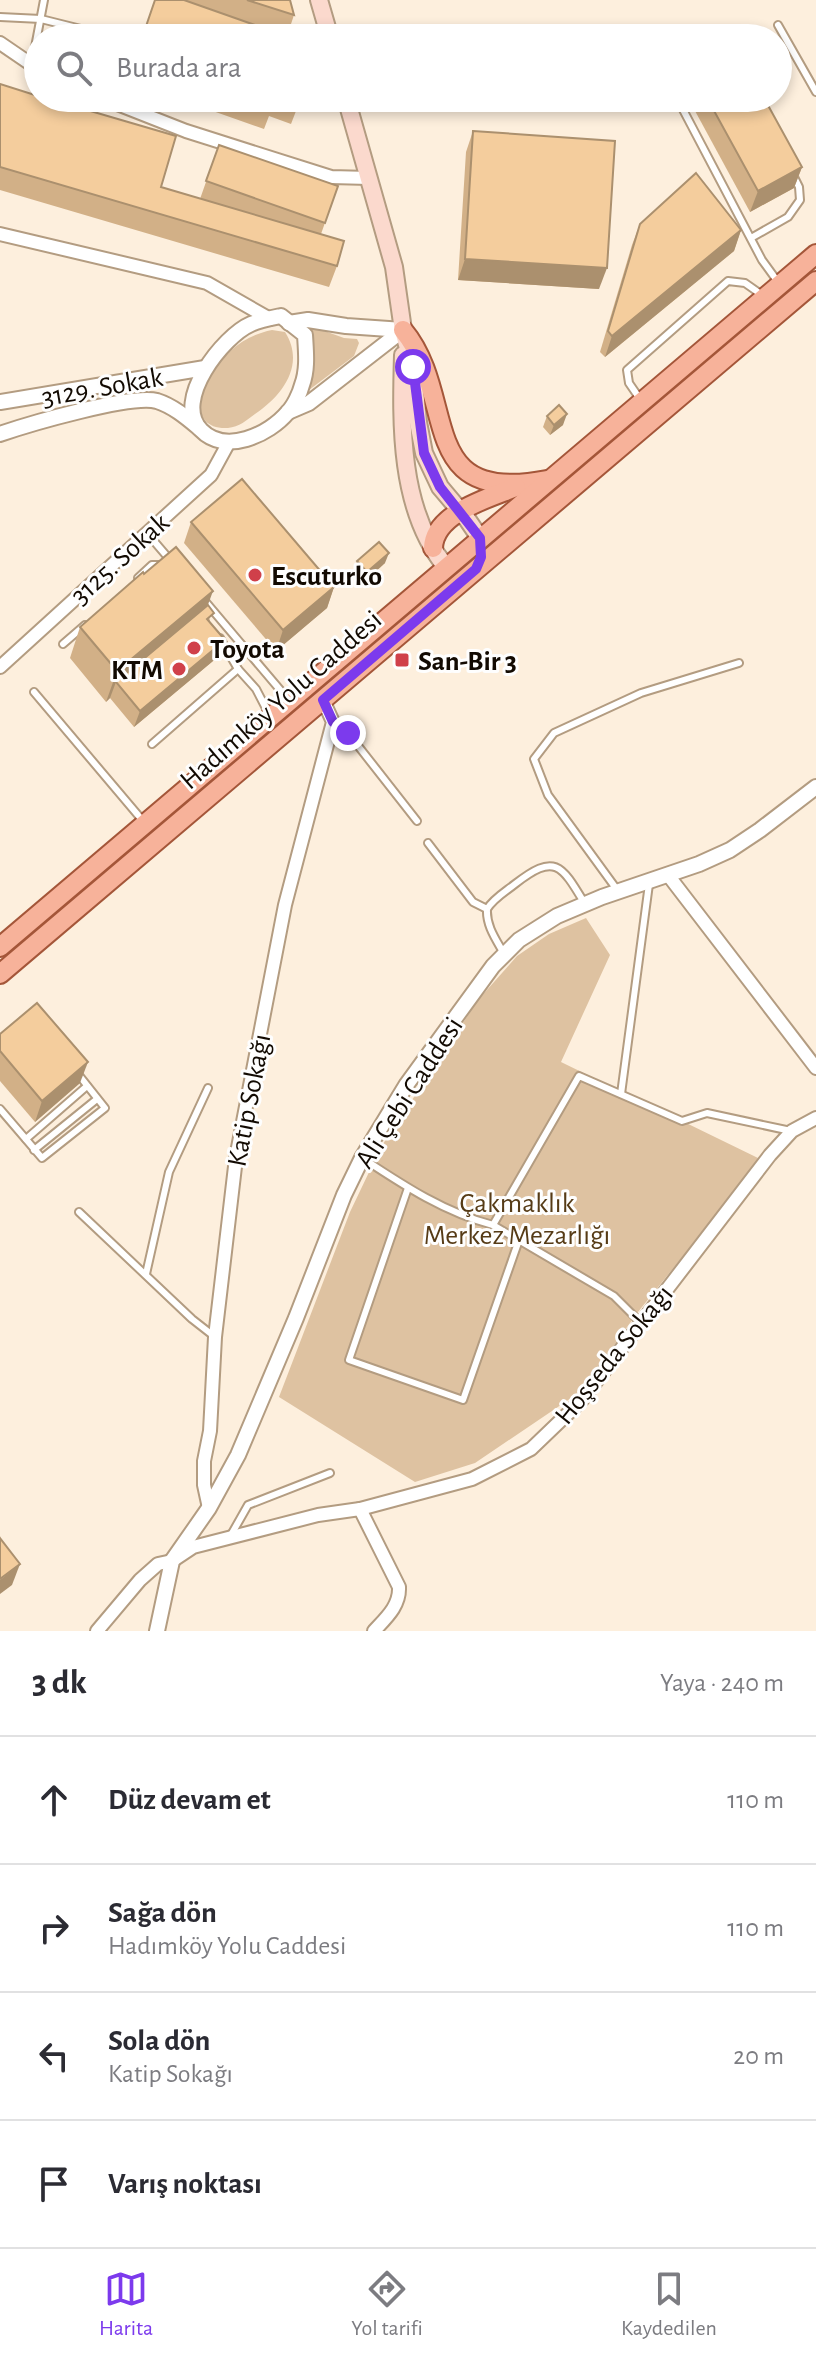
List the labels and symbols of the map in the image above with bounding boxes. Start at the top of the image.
route start [395,349,431,385]
street label: 3129. Sokak [40,364,165,412]
street label: 3125. Sokak [66,508,175,610]
place label: Escuturko [271,563,382,591]
marker: Escuturko [246,566,264,584]
street label: Hadımköy Yolu Caddesi [175,606,387,795]
place label: Toyota [210,636,285,664]
marker: Toyota [185,639,203,657]
place label: San-Bir 3 [418,648,517,676]
marker: San-Bir 3 [393,651,411,669]
place label: KTM [111,657,163,685]
marker: KTM [170,660,188,678]
route end [330,715,366,751]
street label: Ali Çebi Caddesi [351,1013,469,1174]
street label: Katip Sokağı [223,1032,277,1169]
park label: Çakmaklık Merkez Mezarlığı [424,1190,610,1250]
street label: Hoşseda Sokağı [550,1280,679,1430]

